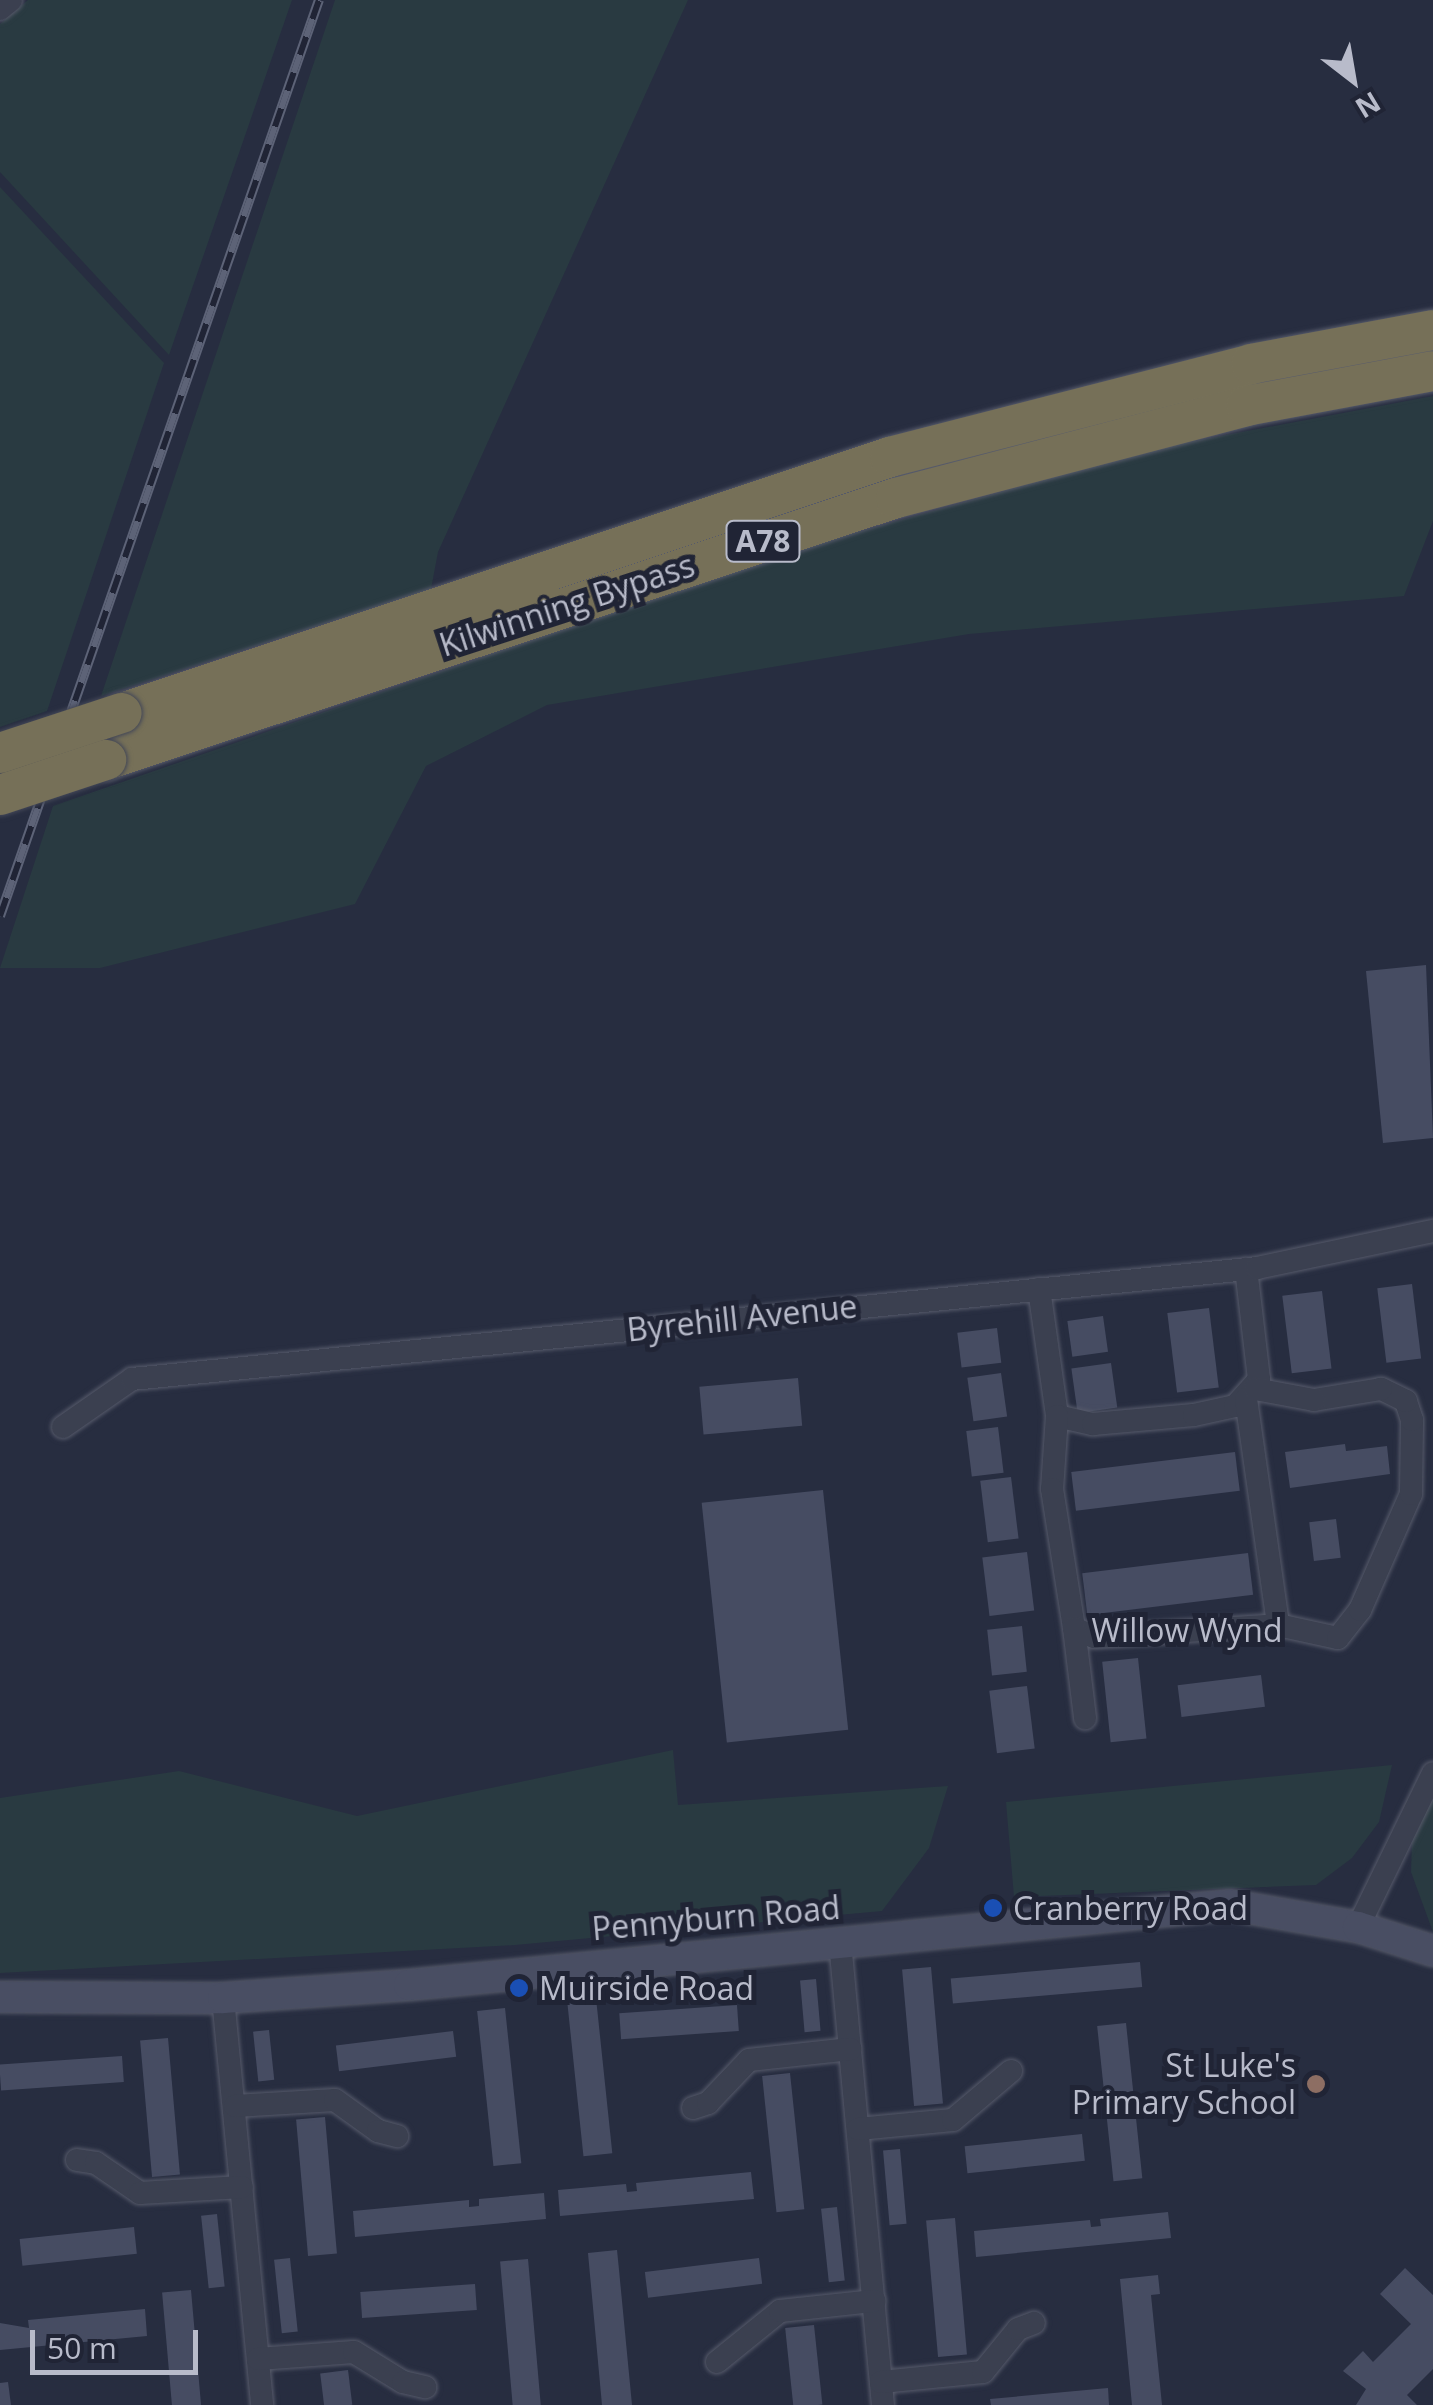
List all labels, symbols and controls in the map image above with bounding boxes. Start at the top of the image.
north arrow [1303,30,1403,130]
text: N [1349,84,1388,128]
road number: A78 [723,516,803,566]
street label: Kilwinning Bypass [435,546,699,664]
street label: Byrehill Avenue [625,1287,859,1349]
street label: Willow Wynd [1092,1611,1282,1649]
street label: Pennyburn Road [590,1888,842,1948]
place label: Cranberry Road [1013,1889,1248,1927]
marker: Cranberry Road [982,1897,1004,1919]
place label: Muirside Road [539,1969,754,2007]
marker: Muirside Road [508,1977,530,1999]
place label: St Luke's Primary School [1072,2047,1296,2122]
marker: St Luke's Primary School [1305,2073,1327,2095]
scale bar [35,2310,202,2372]
text: 50 m [47,2327,117,2368]

